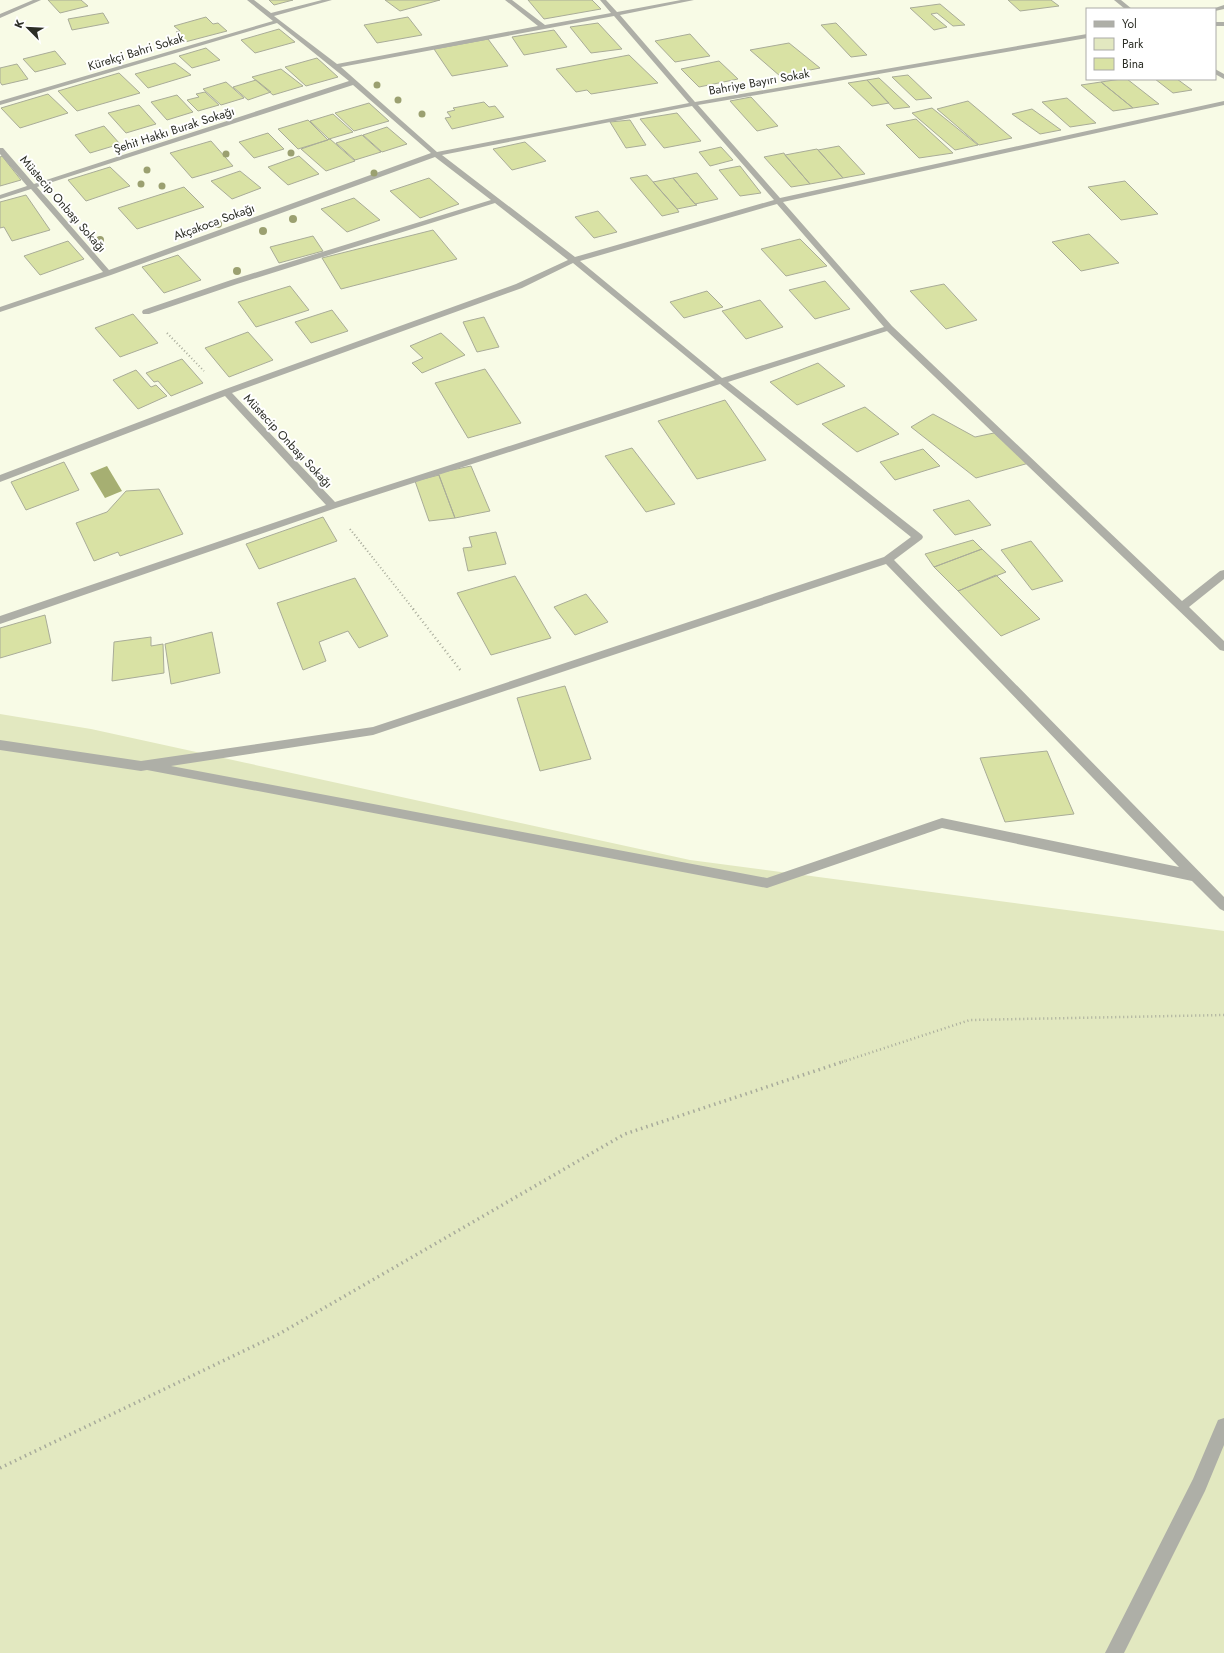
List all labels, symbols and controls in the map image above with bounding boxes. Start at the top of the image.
north arrow [8,8,48,48]
legend [1086,8,1216,80]
text: Yol [1122,15,1137,33]
text: K [10,17,28,31]
street label: Kürekçi Bahri Sokak [86,29,187,75]
text: Park [1122,35,1144,53]
text: Bina [1122,55,1144,73]
street label: Bahriye Bayırı Sokak [707,64,811,100]
street label: Şehit Hakkı Burak Sokağı [111,102,237,158]
street label: Müstecip Onbaşı Sokağı [16,152,110,256]
street label: Akçakoca Sokağı [171,199,257,245]
street label: Müstecip Onbaşı Sokağı [239,390,337,492]

